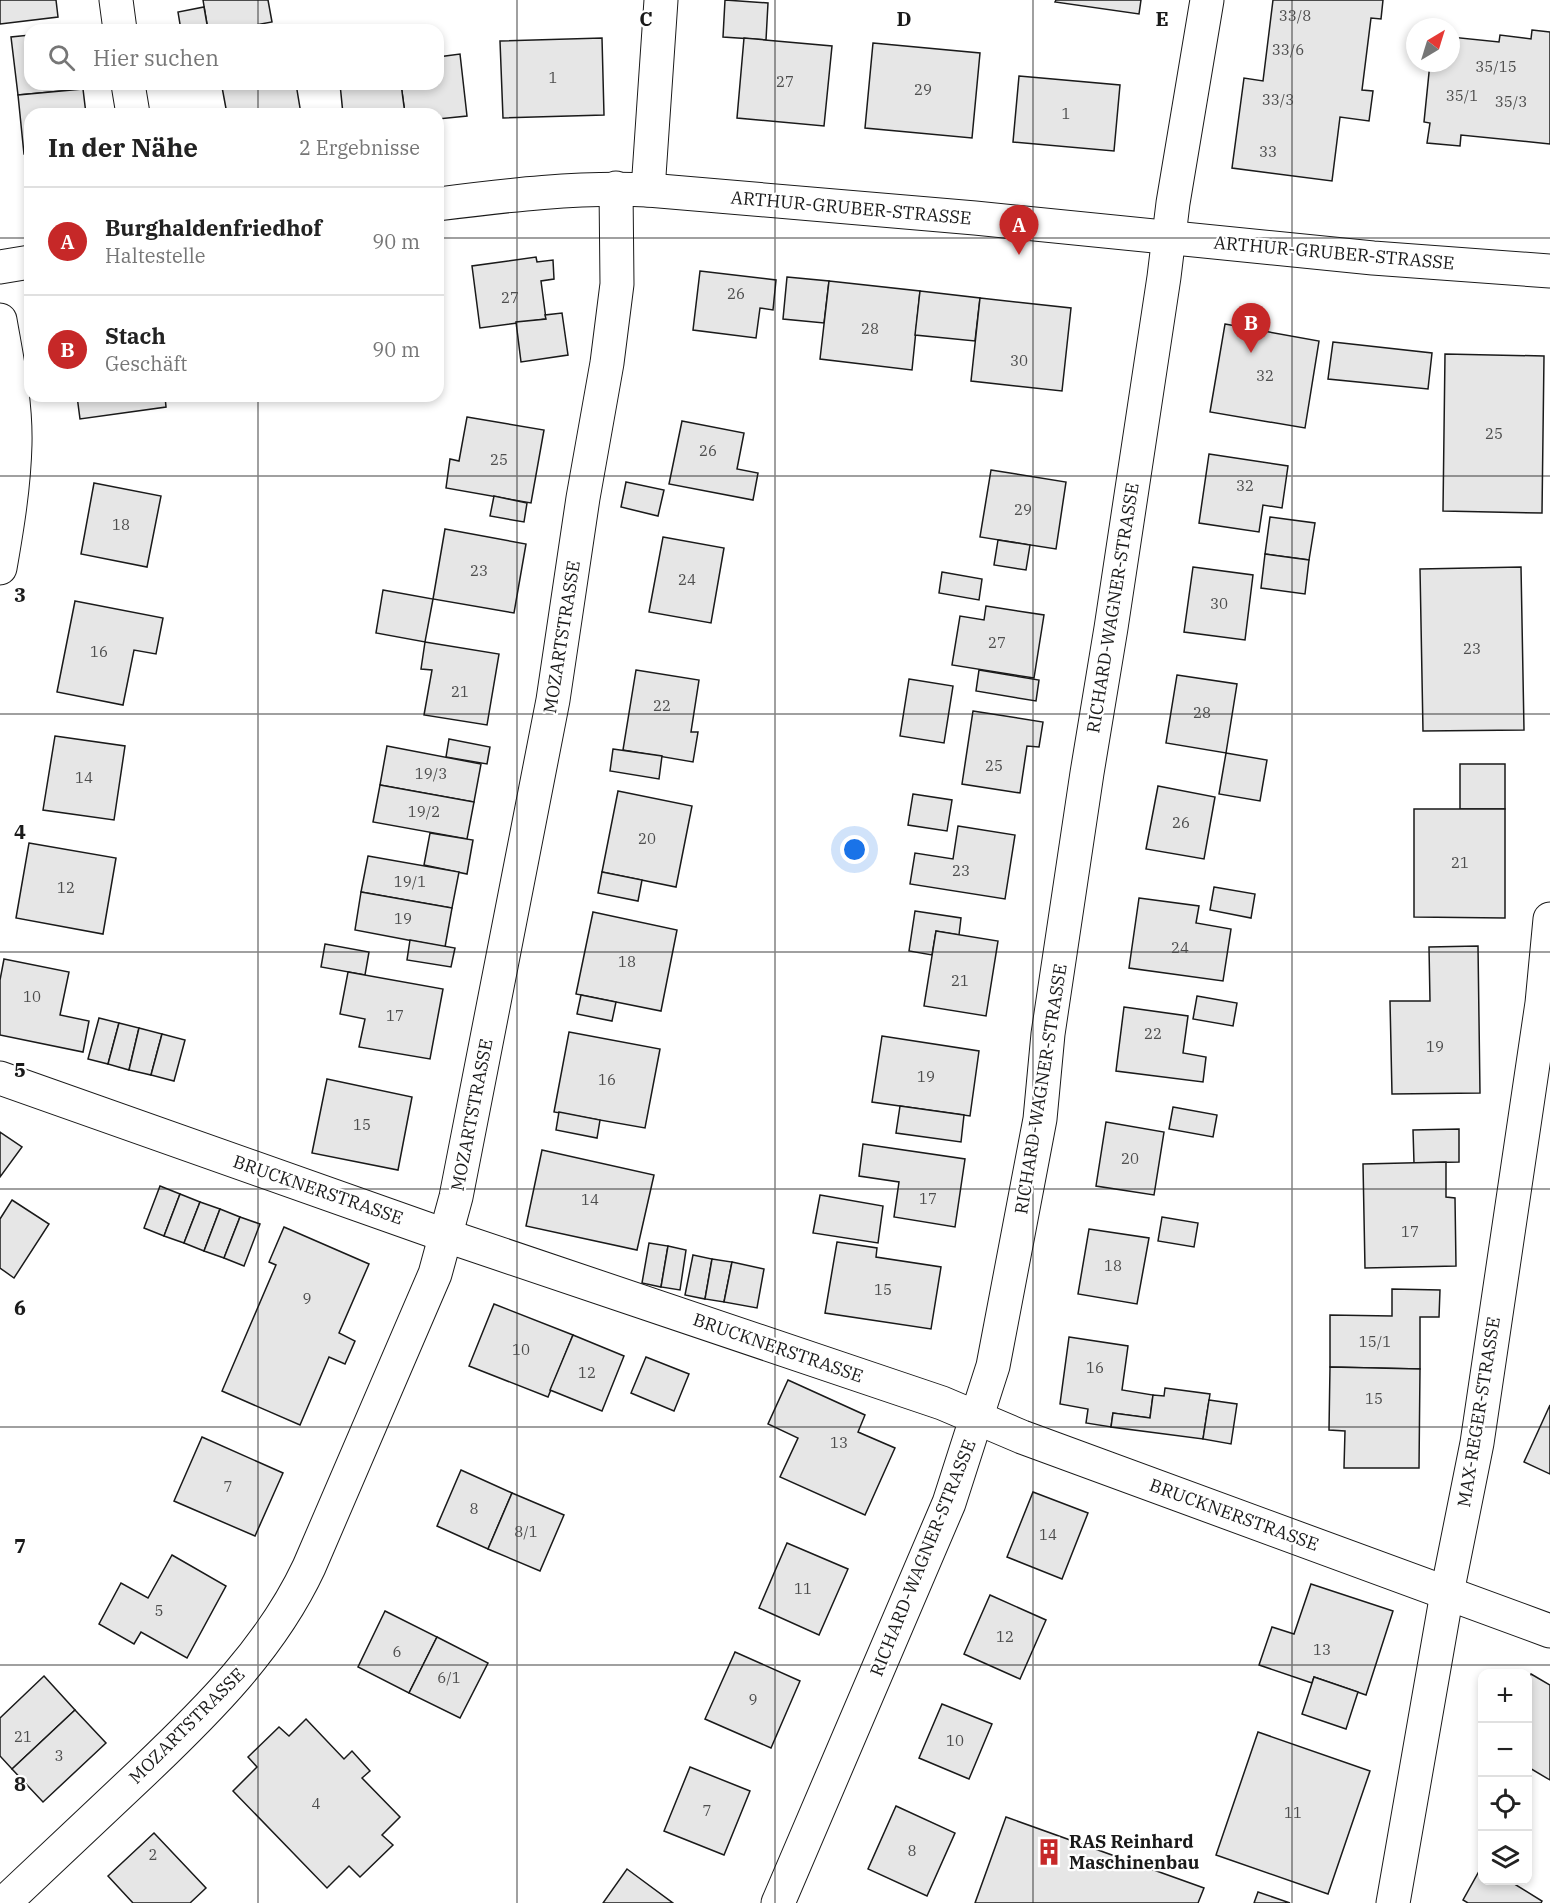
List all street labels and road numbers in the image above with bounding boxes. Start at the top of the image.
street label: ARTHUR-GRUBER-STRASSE [730,186,972,229]
street label: ARTHUR-GRUBER-STRASSE [1213,231,1455,274]
street label: RICHARD-WAGNER-STRASSE [1081,481,1144,735]
street label: MOZARTSTRASSE [538,559,585,715]
street label: RICHARD-WAGNER-STRASSE [1009,962,1072,1216]
street label: MOZARTSTRASSE [445,1037,498,1193]
street label: BRUCKNERSTRASSE [230,1150,406,1229]
street label: BRUCKNERSTRASSE [690,1308,866,1387]
street label: MAX-REGER-STRASSE [1452,1315,1505,1509]
street label: RICHARD-WAGNER-STRASSE [864,1436,981,1680]
street label: BRUCKNERSTRASSE [1146,1473,1322,1556]
street label: MOZARTSTRASSE [124,1663,249,1788]

